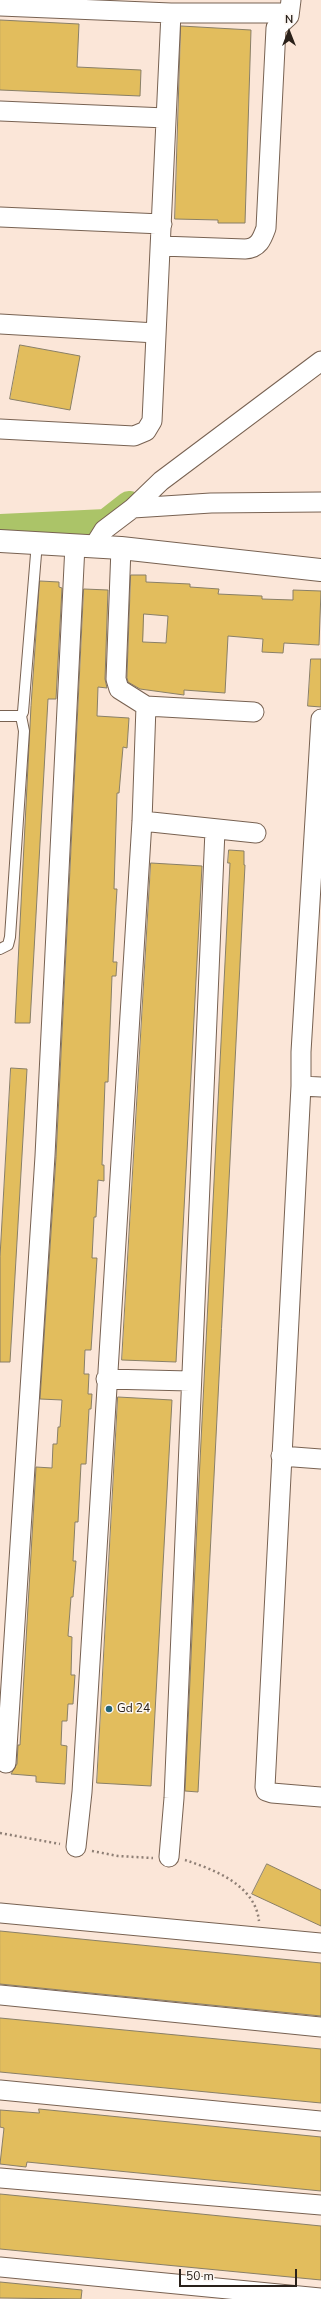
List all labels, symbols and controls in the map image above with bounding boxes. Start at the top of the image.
north arrow [269,12,309,52]
text: N [285,12,293,27]
place label: Gd 24 [117,1702,150,1716]
marker: Gd 24 [104,1704,114,1714]
scale bar [181,2261,299,2287]
text: 50 m [186,2268,214,2284]

